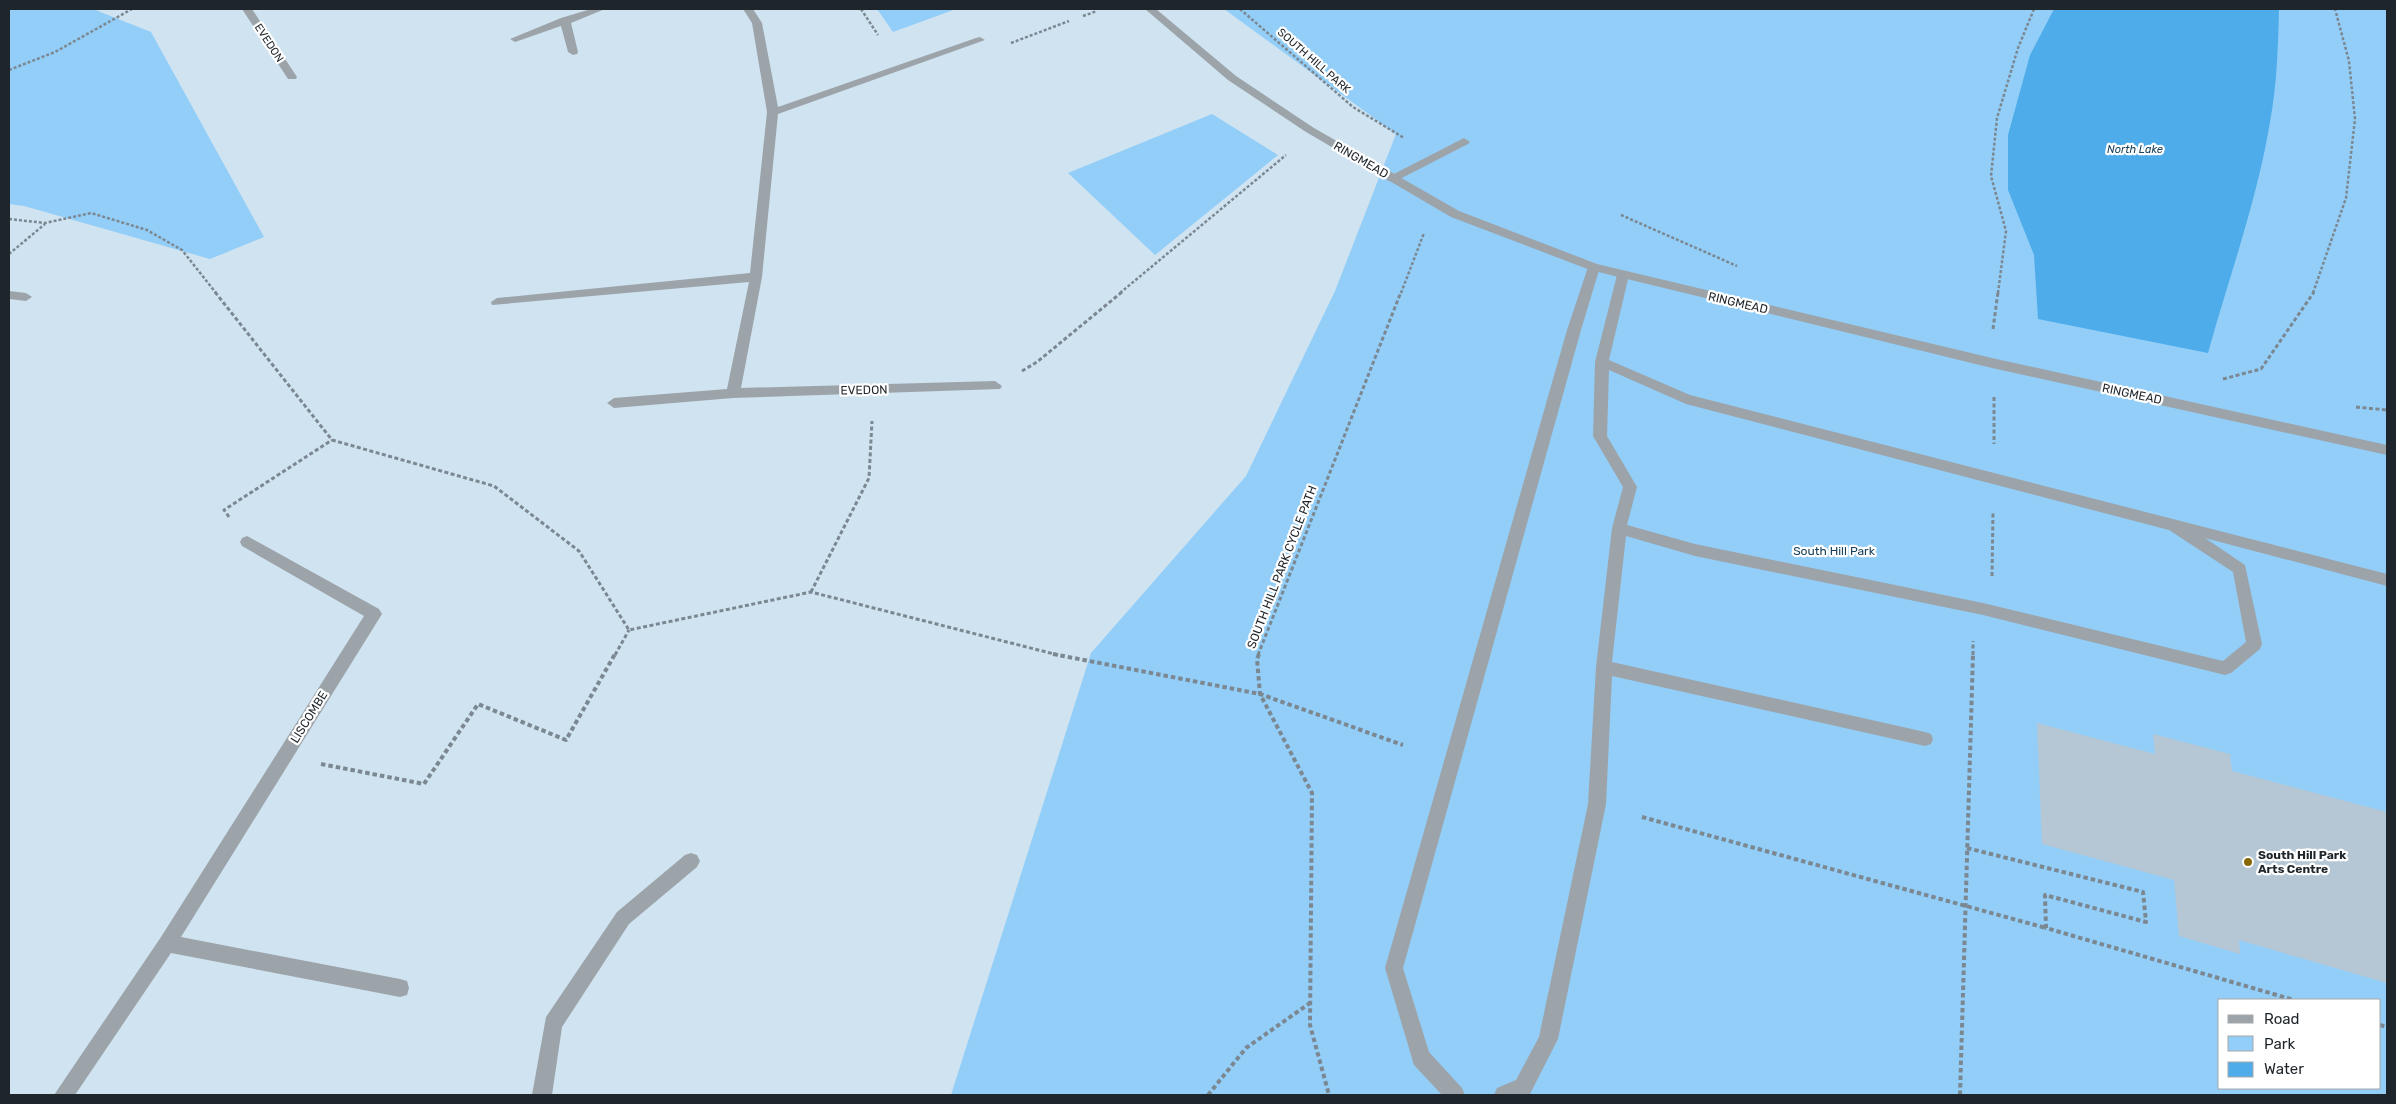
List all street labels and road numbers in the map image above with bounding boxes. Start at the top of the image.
street label: EVEDON [252,21,286,65]
street label: SOUTH HILL PARK [1275,26,1353,96]
street label: RINGMEAD [1331,139,1391,181]
street label: RINGMEAD [1707,289,1769,317]
street label: RINGMEAD [2101,381,2163,407]
street label: EVEDON [840,383,888,397]
street label: SOUTH HILL PARK CYCLE PATH [1244,483,1320,651]
street label: LISCOMBE [288,689,330,745]

